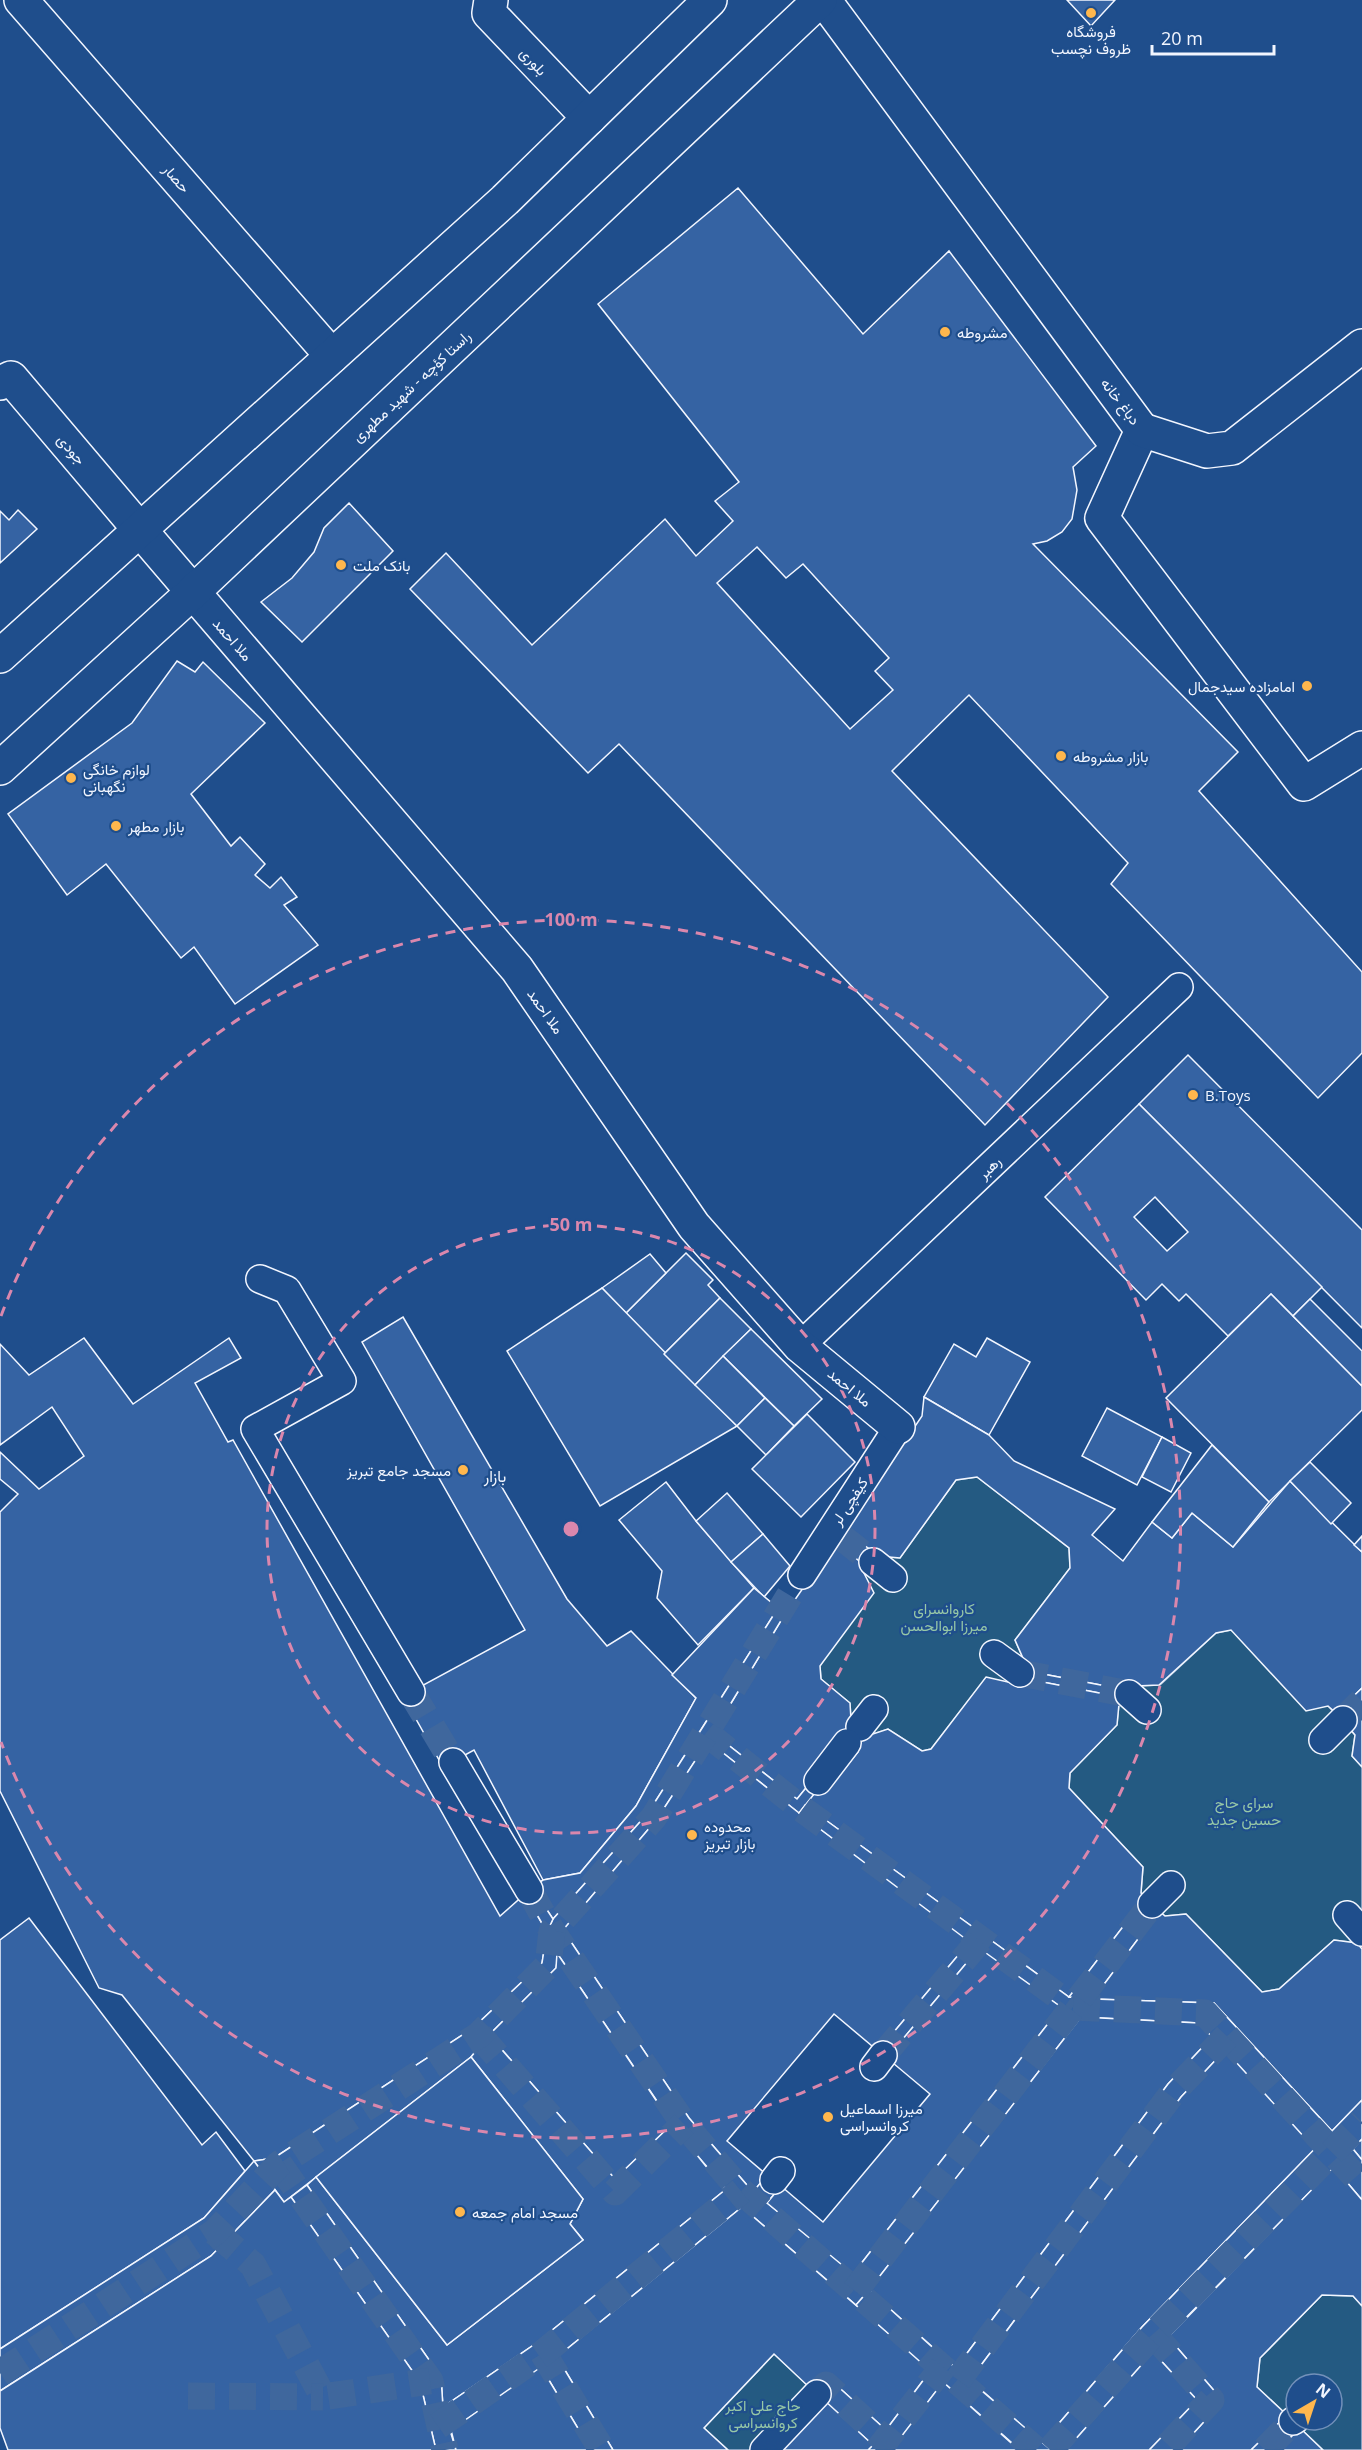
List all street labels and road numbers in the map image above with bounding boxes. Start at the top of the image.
street label: بلوری [515,43,552,80]
street label: حصار [158,159,195,197]
street label: راستا کؤچه - شهید مطهری [347,326,475,447]
street label: دباغ خانه [1095,373,1145,430]
street label: جودی [52,429,91,469]
street label: ملا احمد [209,613,257,665]
street label: ملا احمد [523,984,569,1038]
street label: رهبر [972,1151,1005,1184]
street label: ملا احمد [824,1363,876,1411]
street label: کیفچی لر [825,1473,873,1530]

